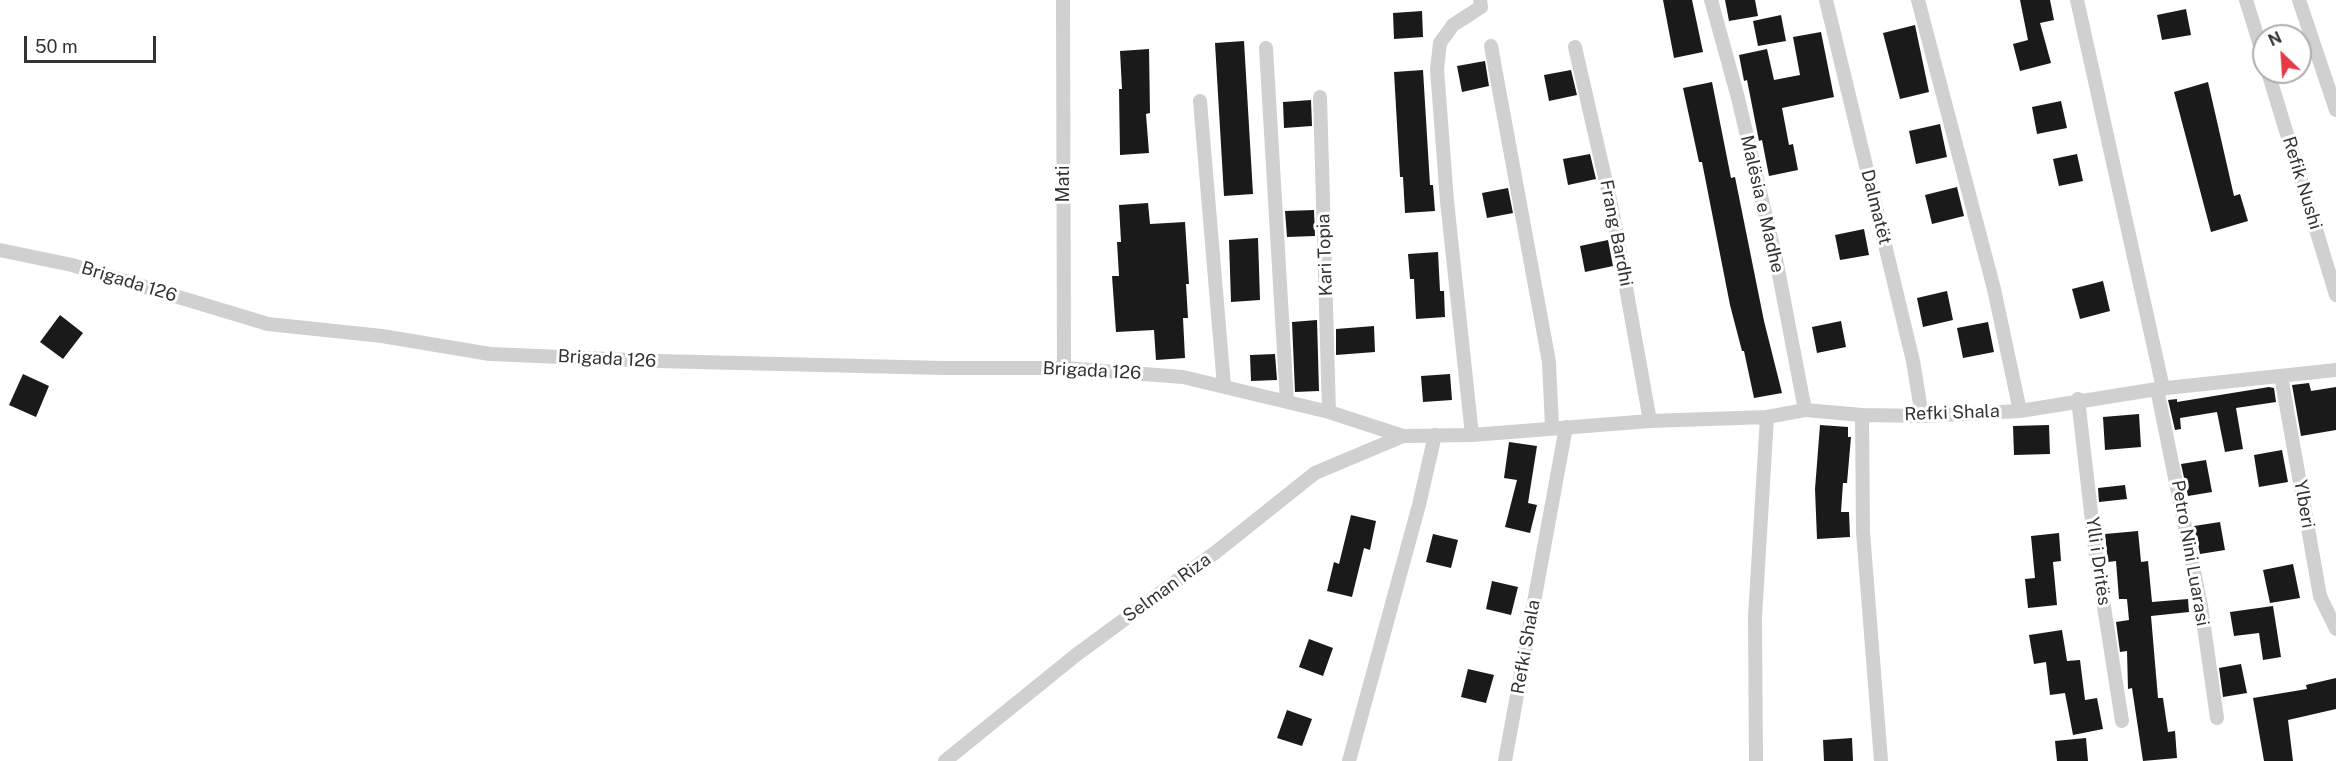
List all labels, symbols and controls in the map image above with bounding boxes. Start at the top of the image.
scale bar [27,24,159,62]
north arrow [2252,24,2312,84]
text: N [2265,28,2285,50]
text: 50 m [35,36,78,57]
street label: Malësia e Madhe [1736,133,1788,275]
street label: Refik Nushi [2278,134,2326,232]
street label: Mati [1052,166,1074,202]
street label: Dalmatët [1856,167,1896,247]
street label: Frang Bardhi [1595,178,1637,288]
street label: Kari Topia [1313,213,1337,297]
street label: Brigada 126 [79,257,179,307]
street label: Brigada 126 [557,346,657,372]
street label: Brigada 126 [1042,358,1142,384]
street label: Refki Shala [1904,401,2000,425]
street label: Petro Nini Luarasi [2167,478,2213,628]
street label: Ylberi [2289,478,2319,530]
street label: Ylli i Dritës [2081,515,2115,607]
street label: Selman Riza [1119,549,1215,627]
street label: Refki Shala [1507,598,1545,696]

